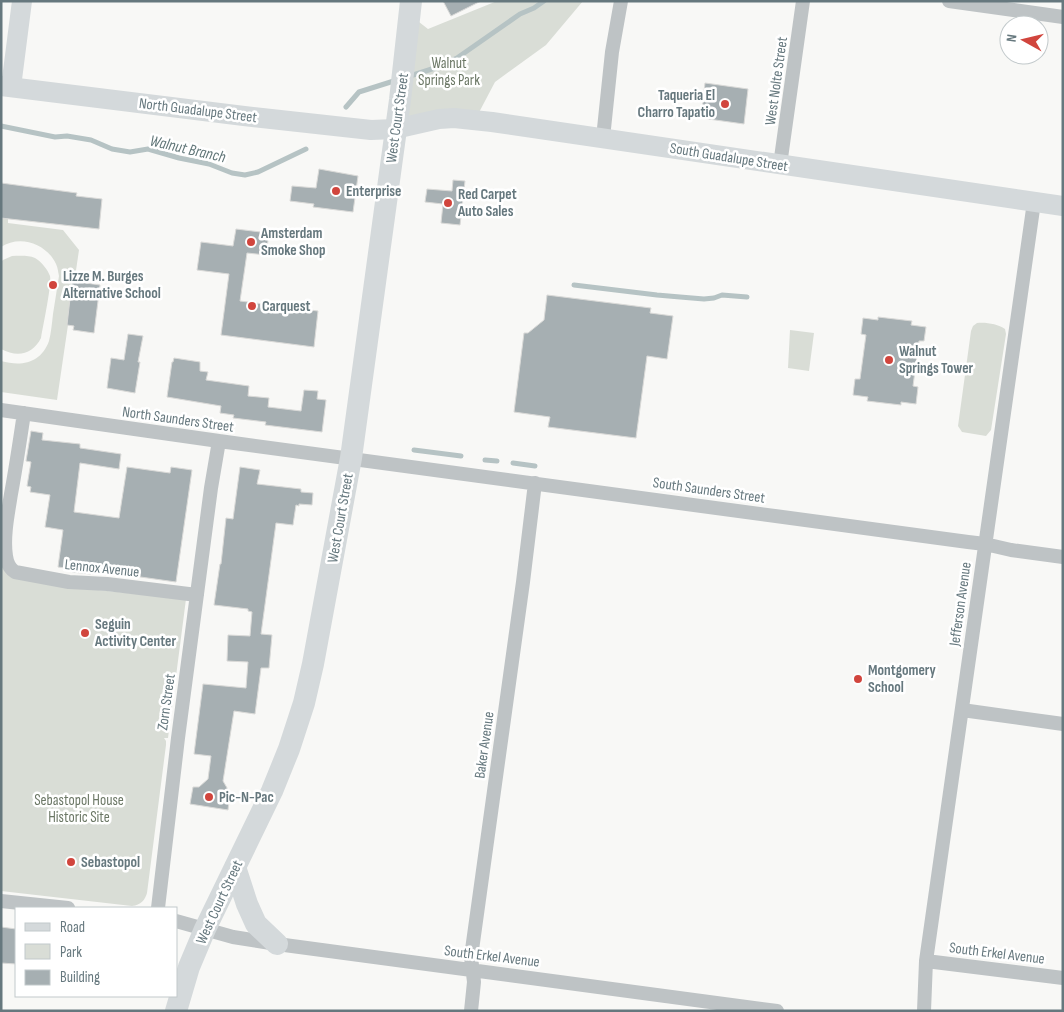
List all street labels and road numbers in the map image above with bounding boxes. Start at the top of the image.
street label: West Nolte Street [761,35,792,126]
street label: West Court Street [382,71,413,164]
street label: North Guadalupe Street [138,94,258,127]
street label: South Guadalupe Street [669,139,790,176]
street label: North Saunders Street [121,402,235,437]
street label: West Court Street [323,471,358,564]
street label: South Saunders Street [652,473,767,508]
street label: Lennox Avenue [64,555,140,582]
street label: Jefferson Avenue [945,561,976,648]
street label: Zorn Street [153,672,180,732]
street label: Baker Avenue [470,710,499,780]
street label: West Court Street [192,857,247,947]
street label: South Erkel Avenue [948,938,1046,969]
street label: South Erkel Avenue [443,941,541,972]

